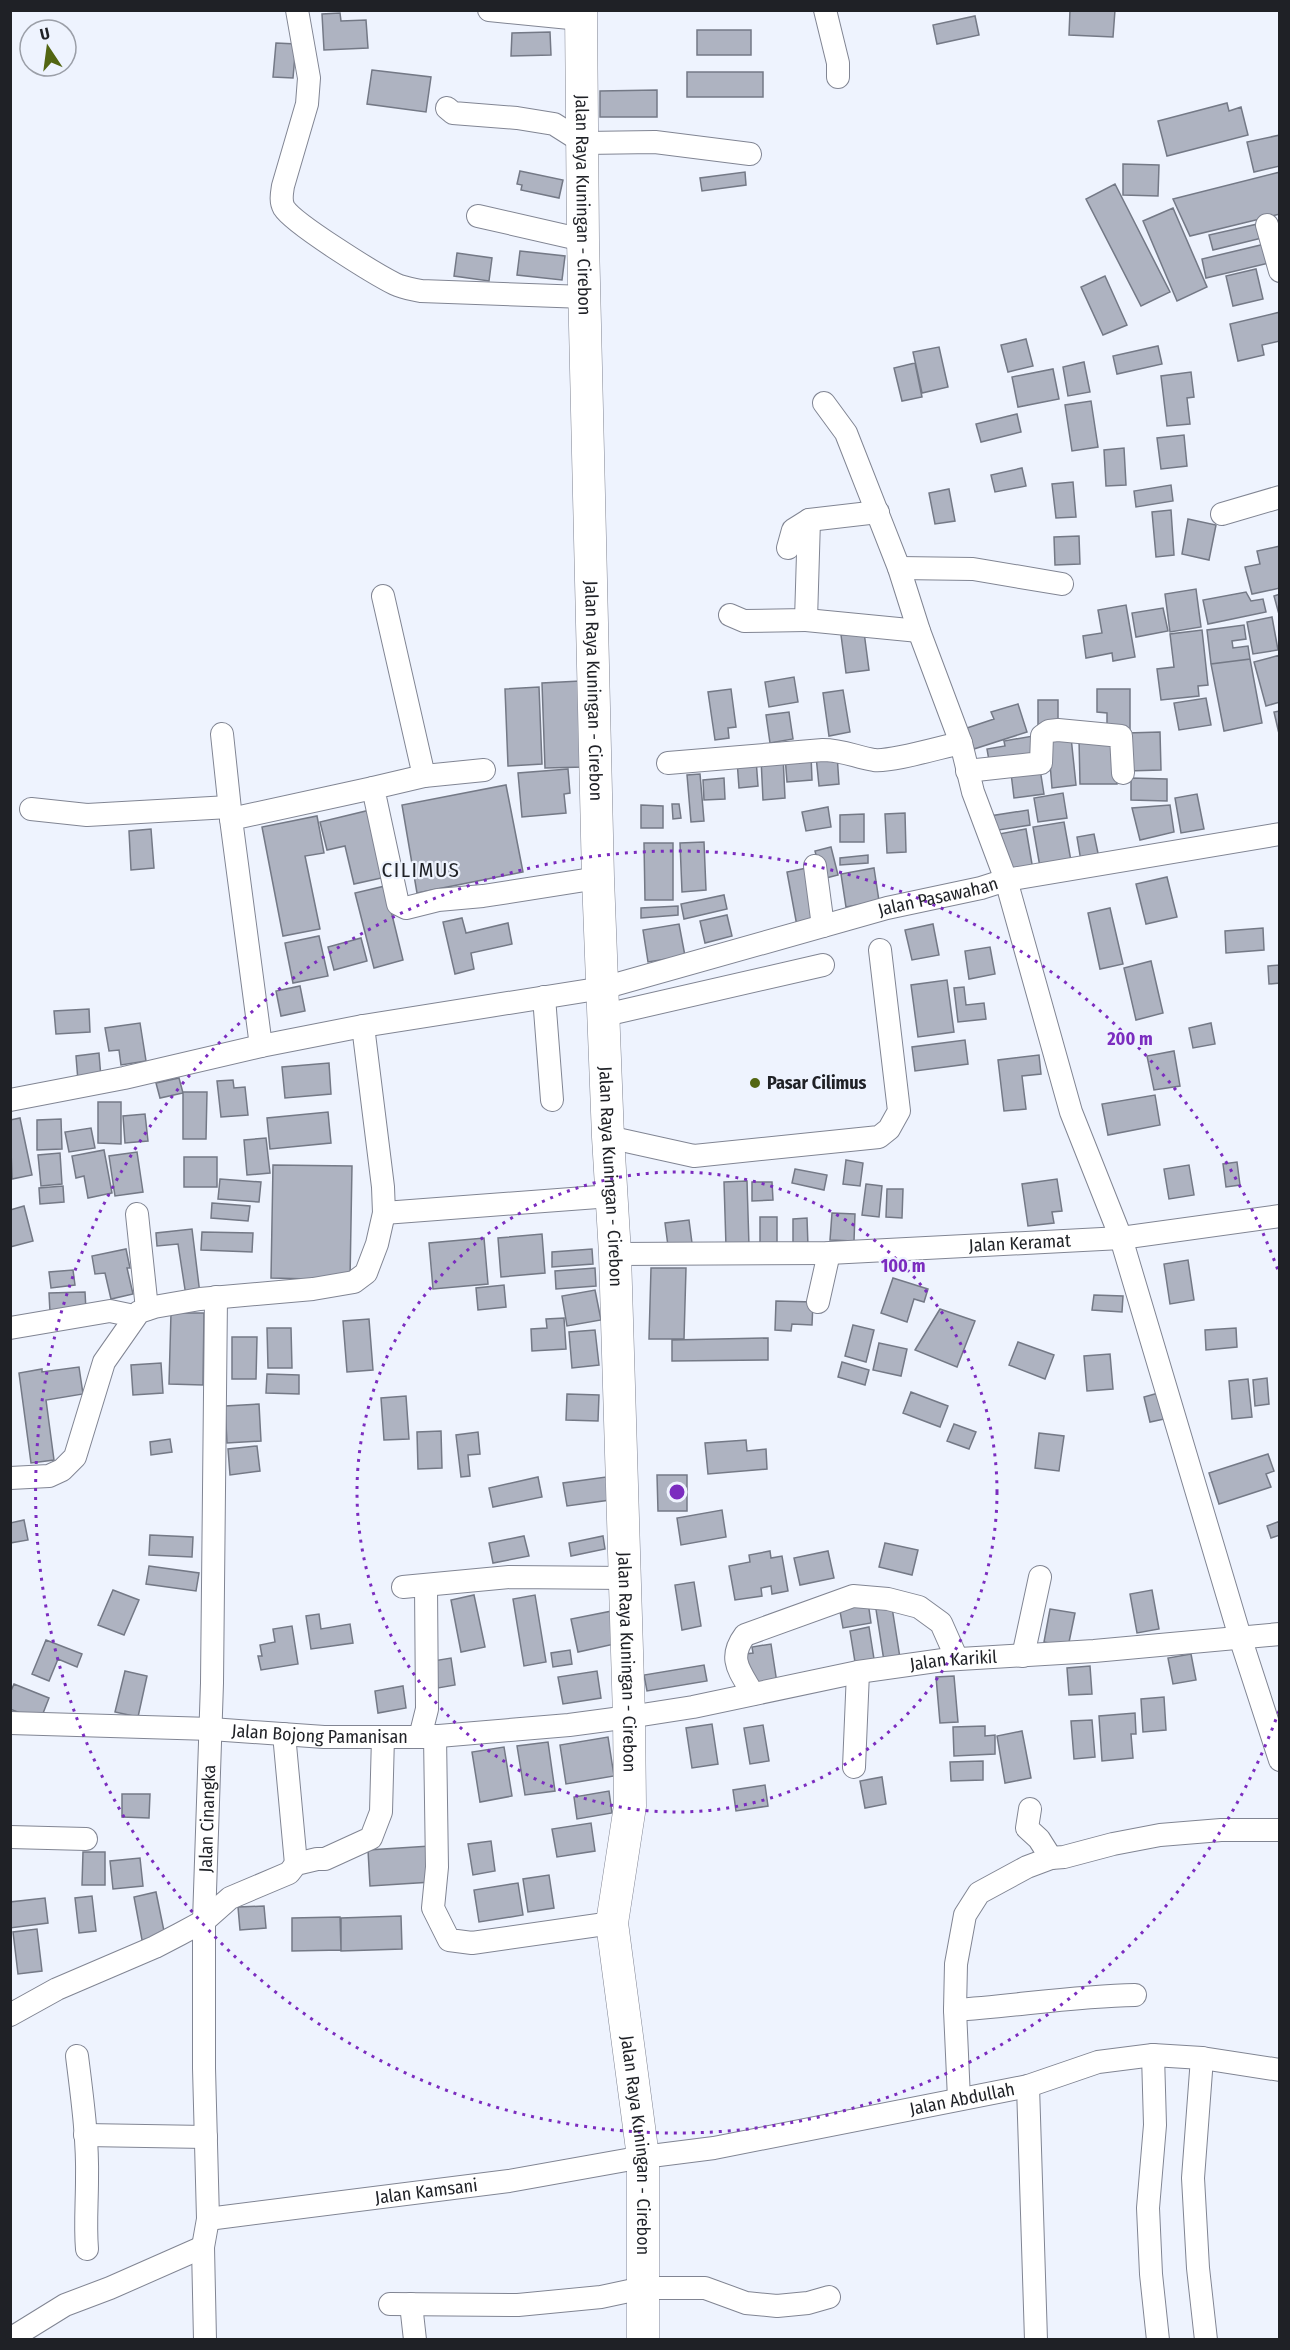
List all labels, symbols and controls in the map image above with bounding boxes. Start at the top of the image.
north arrow [18,18,78,78]
text: U [38,24,51,44]
street label: Jalan Raya Kuningan - Cirebon [571,95,596,316]
street label: Jalan Raya Kuningan - Cirebon [580,580,607,801]
district label: CILIMUS [381,857,461,883]
street label: Jalan Pasawahan [875,872,1001,921]
text: 200 m [1106,1028,1153,1050]
street label: Jalan Raya Kuningan - Cirebon [594,1066,627,1287]
place label: Pasar Cilimus [767,1072,867,1094]
marker: Pasar Cilimus [748,1076,762,1090]
street label: Jalan Keramat [968,1230,1071,1257]
text: 100 m [881,1255,925,1277]
centre of rings [667,1482,687,1502]
street label: Jalan Raya Kuningan - Cirebon [613,1552,641,1773]
street label: Jalan Karikil [908,1646,998,1676]
street label: Jalan Bojong Pamanisan [231,1719,408,1748]
street label: Jalan Cinangka [195,1764,220,1873]
street label: Jalan Raya Kuningan - Cirebon [616,2034,654,2255]
street label: Jalan Abdullah [908,2078,1017,2120]
street label: Jalan Kamsani [374,2174,479,2209]

